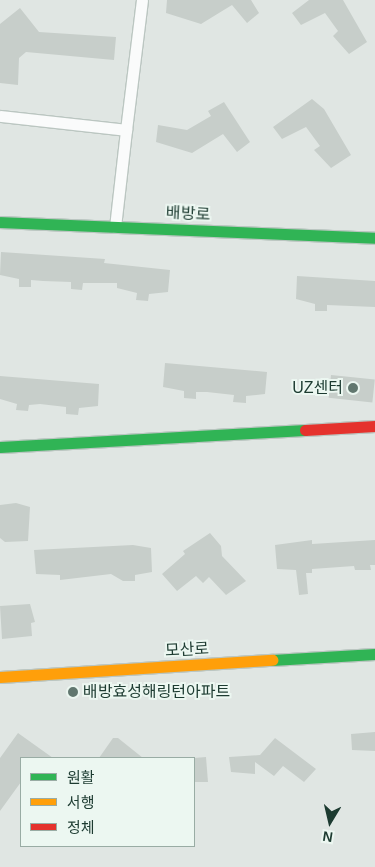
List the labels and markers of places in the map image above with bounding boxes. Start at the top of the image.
place label: UZ센터 [292,378,343,398]
marker: UZ센터 [347,382,359,394]
place label: 배방효성해링턴아파트 [83,682,230,702]
marker: 배방효성해링턴아파트 [67,686,79,698]

